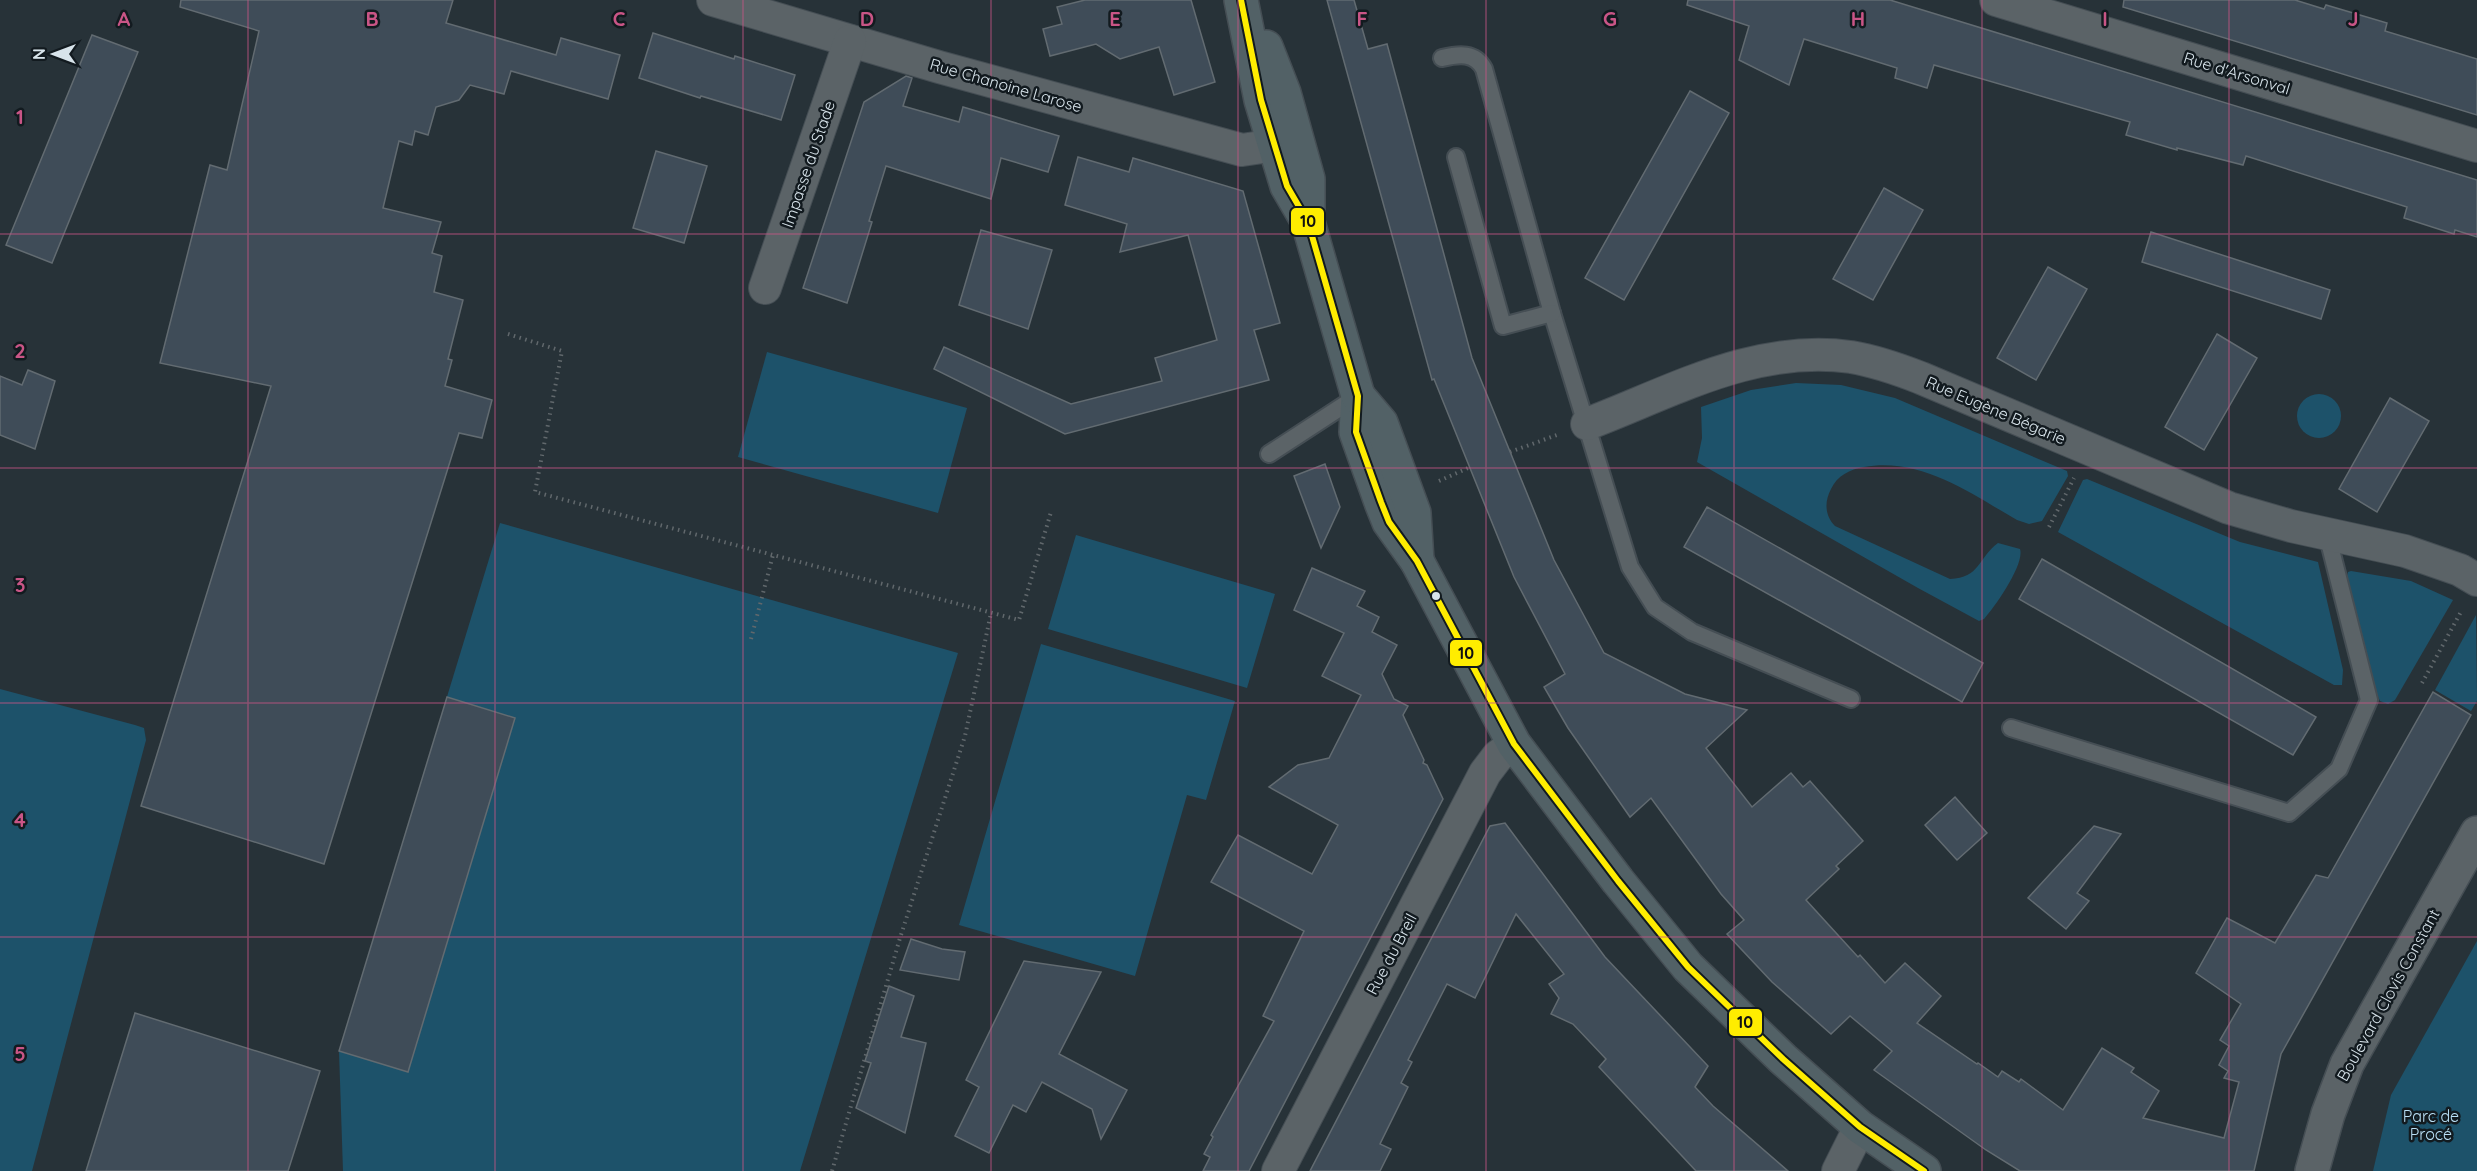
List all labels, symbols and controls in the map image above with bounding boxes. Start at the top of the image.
text: A [118,6,131,31]
text: B [365,6,379,31]
text: C [613,6,626,31]
text: D [860,6,874,31]
text: E [1109,6,1121,31]
text: F [1356,6,1368,31]
text: G [1603,6,1617,31]
text: H [1851,6,1865,31]
text: I [2102,6,2108,31]
text: J [2347,6,2359,31]
north arrow [24,24,84,84]
street label: Rue d'Arsonval [2181,47,2293,99]
text: N [29,48,49,60]
street label: Rue Chanoine Larose [928,54,1084,116]
street label: Impasse du Stade [777,98,839,230]
text: 1 [16,104,24,129]
line badge: 10 [1290,207,1325,236]
text: 10 [1300,211,1316,231]
text: 2 [14,338,26,363]
street label: Rue Eugène Bégarie [1923,372,2069,448]
text: 3 [15,572,25,597]
unlabelled marker [1430,590,1442,602]
line badge: 10 [1449,639,1483,667]
text: 10 [1458,643,1474,663]
text: 4 [14,807,26,832]
street label: Boulevard Clovis Constant [2332,905,2444,1085]
street label: Rue du Breil [1361,910,1421,998]
line badge: 10 [1728,1008,1763,1037]
text: 10 [1737,1012,1753,1032]
text: 5 [14,1041,26,1066]
park label: Parc de Procé [2403,1106,2459,1144]

